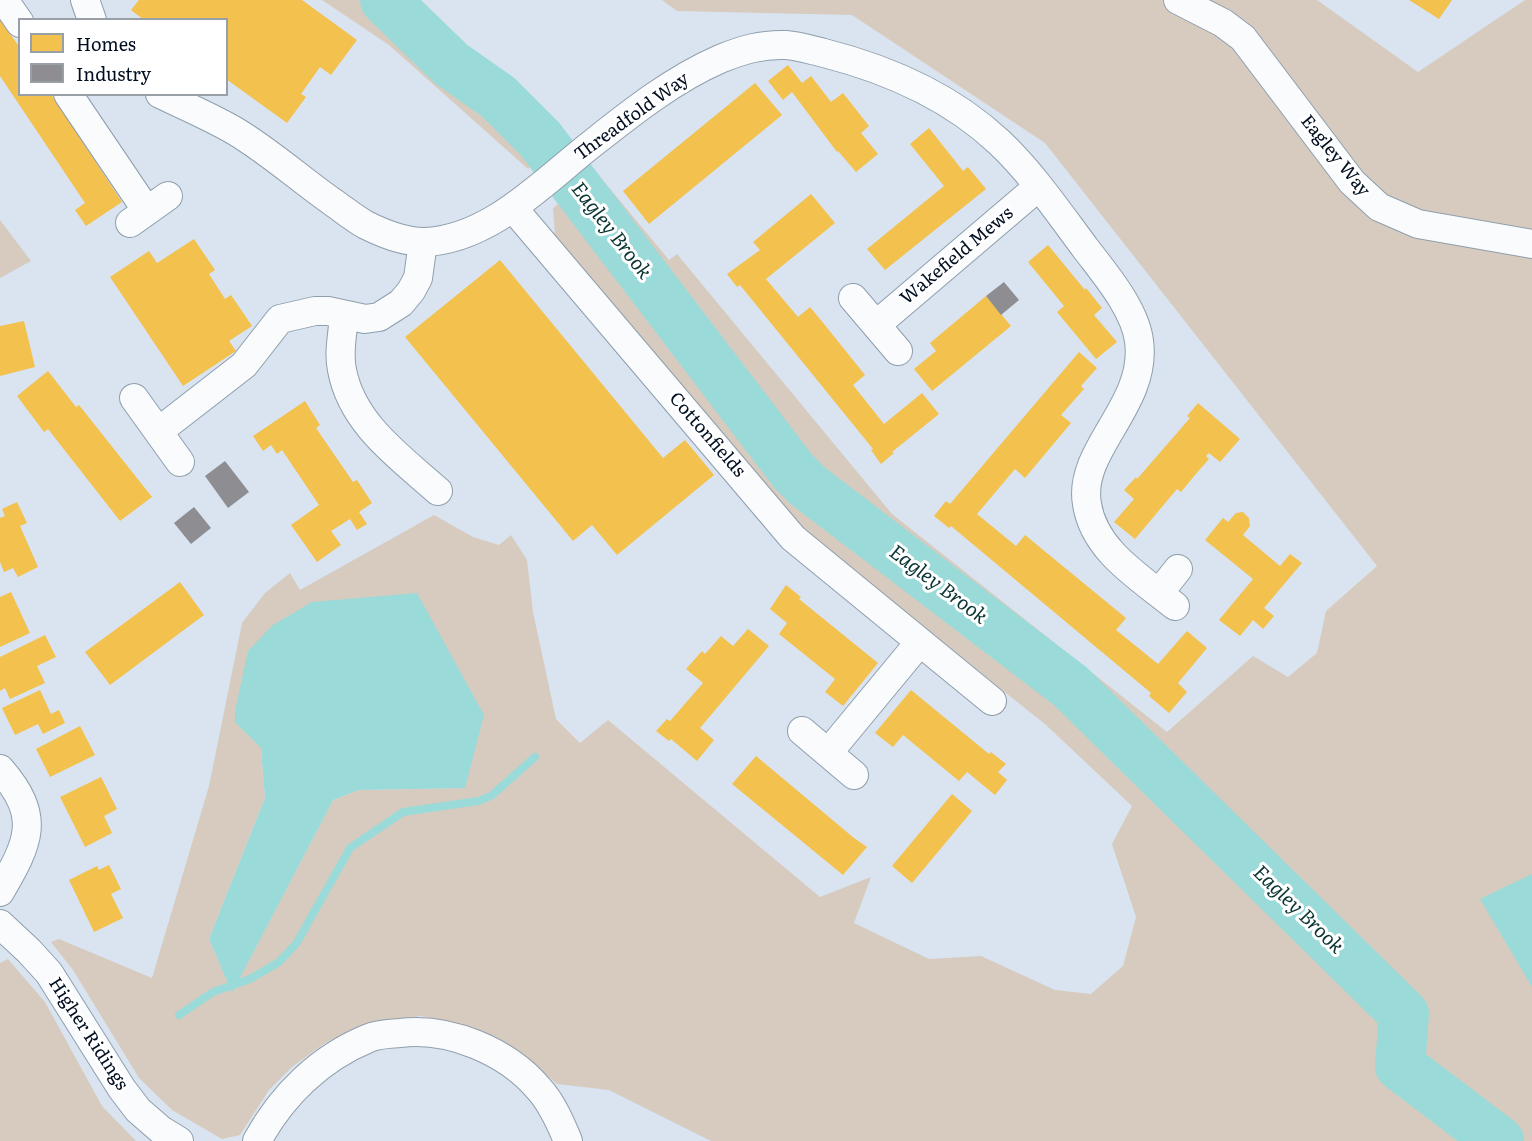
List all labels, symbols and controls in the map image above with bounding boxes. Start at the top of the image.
legend [18,18,228,96]
text: Homes [76,30,136,57]
text: Industry [76,60,151,87]
street label: Threadfold Way [571,68,693,166]
street label: Eagley Way [1296,111,1374,201]
water label: Eagley Brook [566,178,656,284]
street label: Wakefield Mews [896,203,1018,309]
street label: Cottonfields [664,388,750,482]
water label: Eagley Brook [884,540,992,630]
water label: Eagley Brook [1248,861,1348,959]
street label: Higher Ridings [44,974,132,1094]

